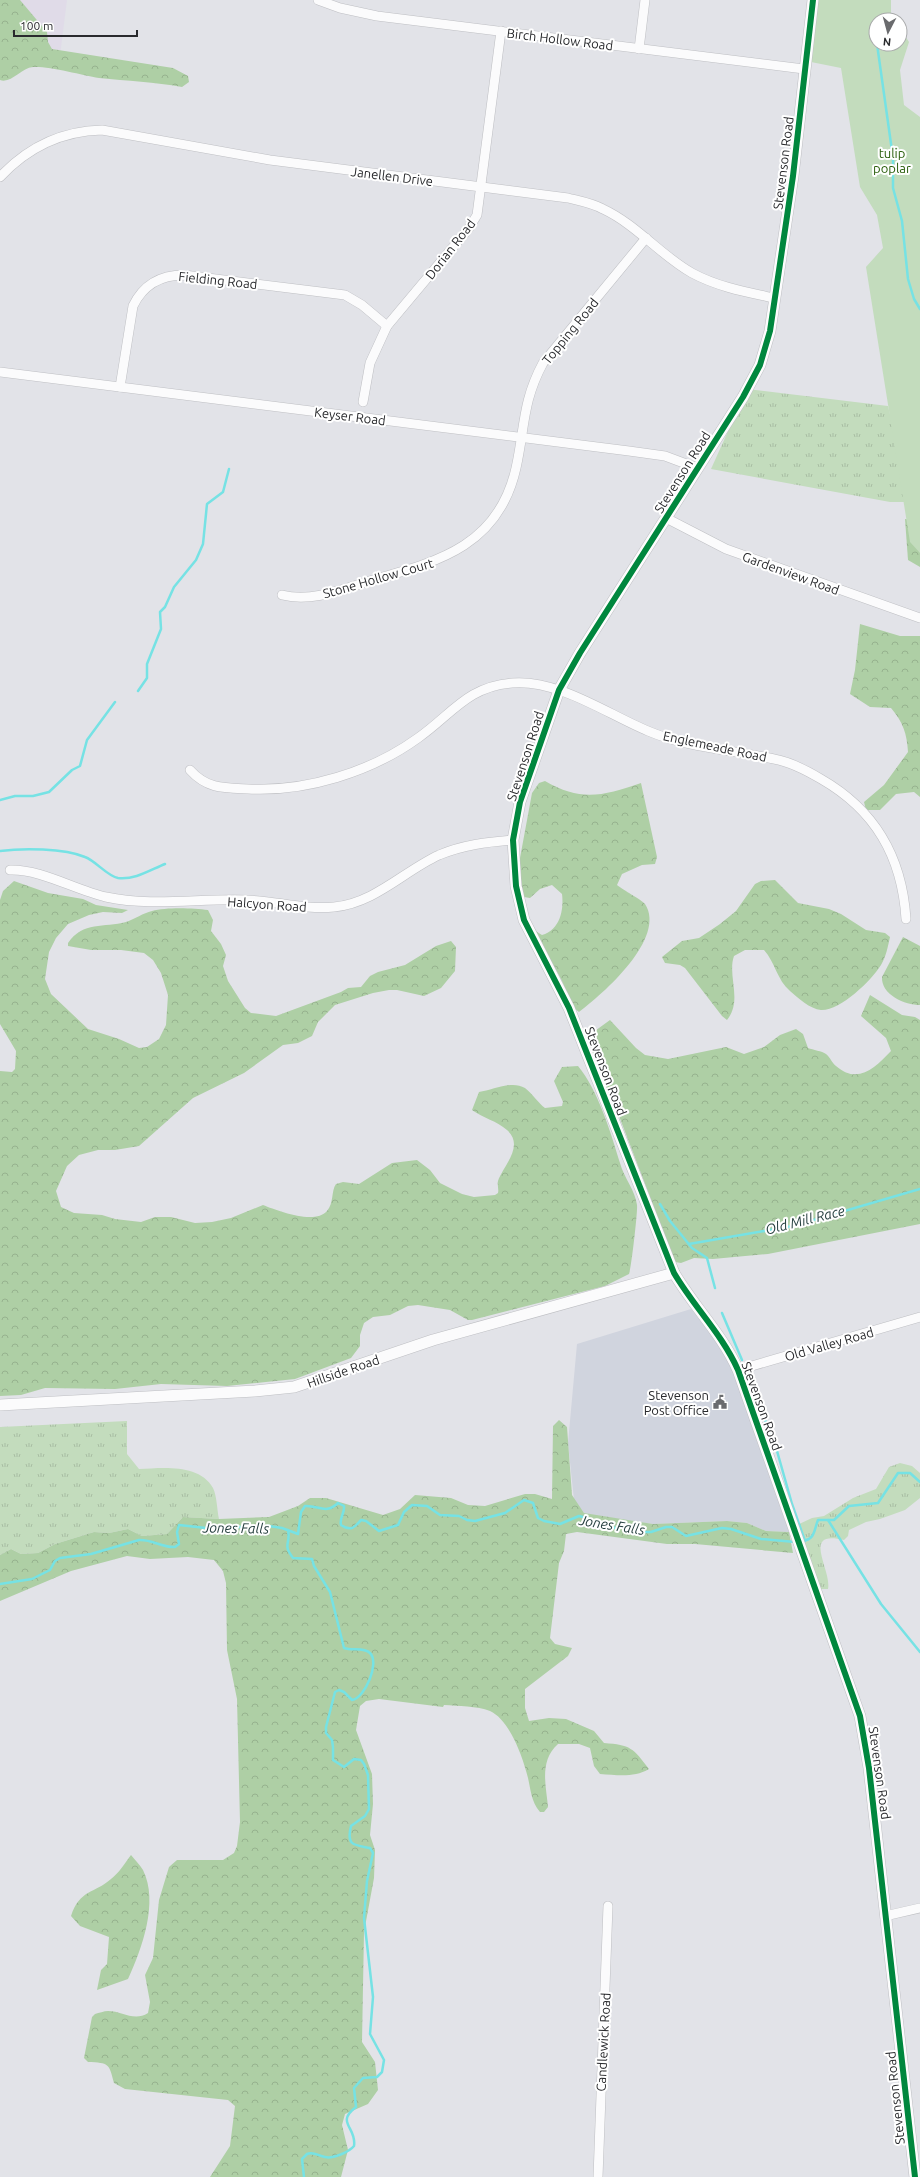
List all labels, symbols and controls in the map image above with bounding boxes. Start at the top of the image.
scale bar [14,12,137,38]
north arrow [868,12,908,52]
text: 100 m [20,19,53,32]
street label: Birch Hollow Road [506,26,614,52]
text: N [882,36,892,48]
street label: Stevenson Road [770,116,796,210]
park label: tulip poplar [873,146,911,175]
street label: Janellen Drive [350,164,434,188]
street label: Dorian Road [422,216,478,282]
street label: Fielding Road [178,269,258,291]
street label: Topping Road [539,295,601,367]
street label: Keyser Road [313,405,387,427]
street label: Stevenson Road [651,429,713,515]
street label: Gardenview Road [741,549,841,597]
street label: Stone Hollow Court [321,556,435,600]
street label: Stevenson Road [504,709,546,803]
street label: Englemeade Road [662,728,768,764]
street label: Halcyon Road [227,894,307,914]
street label: Stevenson Road [583,1025,629,1117]
water label: Old Mill Race [764,1202,846,1238]
street label: Old Valley Road [783,1325,875,1363]
street label: Hillside Road [305,1352,381,1390]
street label: Stevenson Road [739,1360,785,1452]
place label: Stevenson Post Office [644,1388,709,1417]
public building icon: Stevenson Post Office [712,1394,728,1410]
water label: Jones Falls [577,1512,646,1538]
water label: Jones Falls [202,1519,270,1537]
street label: Stevenson Road [867,1726,893,1820]
street label: Candlewick Road [593,1992,613,2092]
street label: Stevenson Road [883,2051,907,2145]

